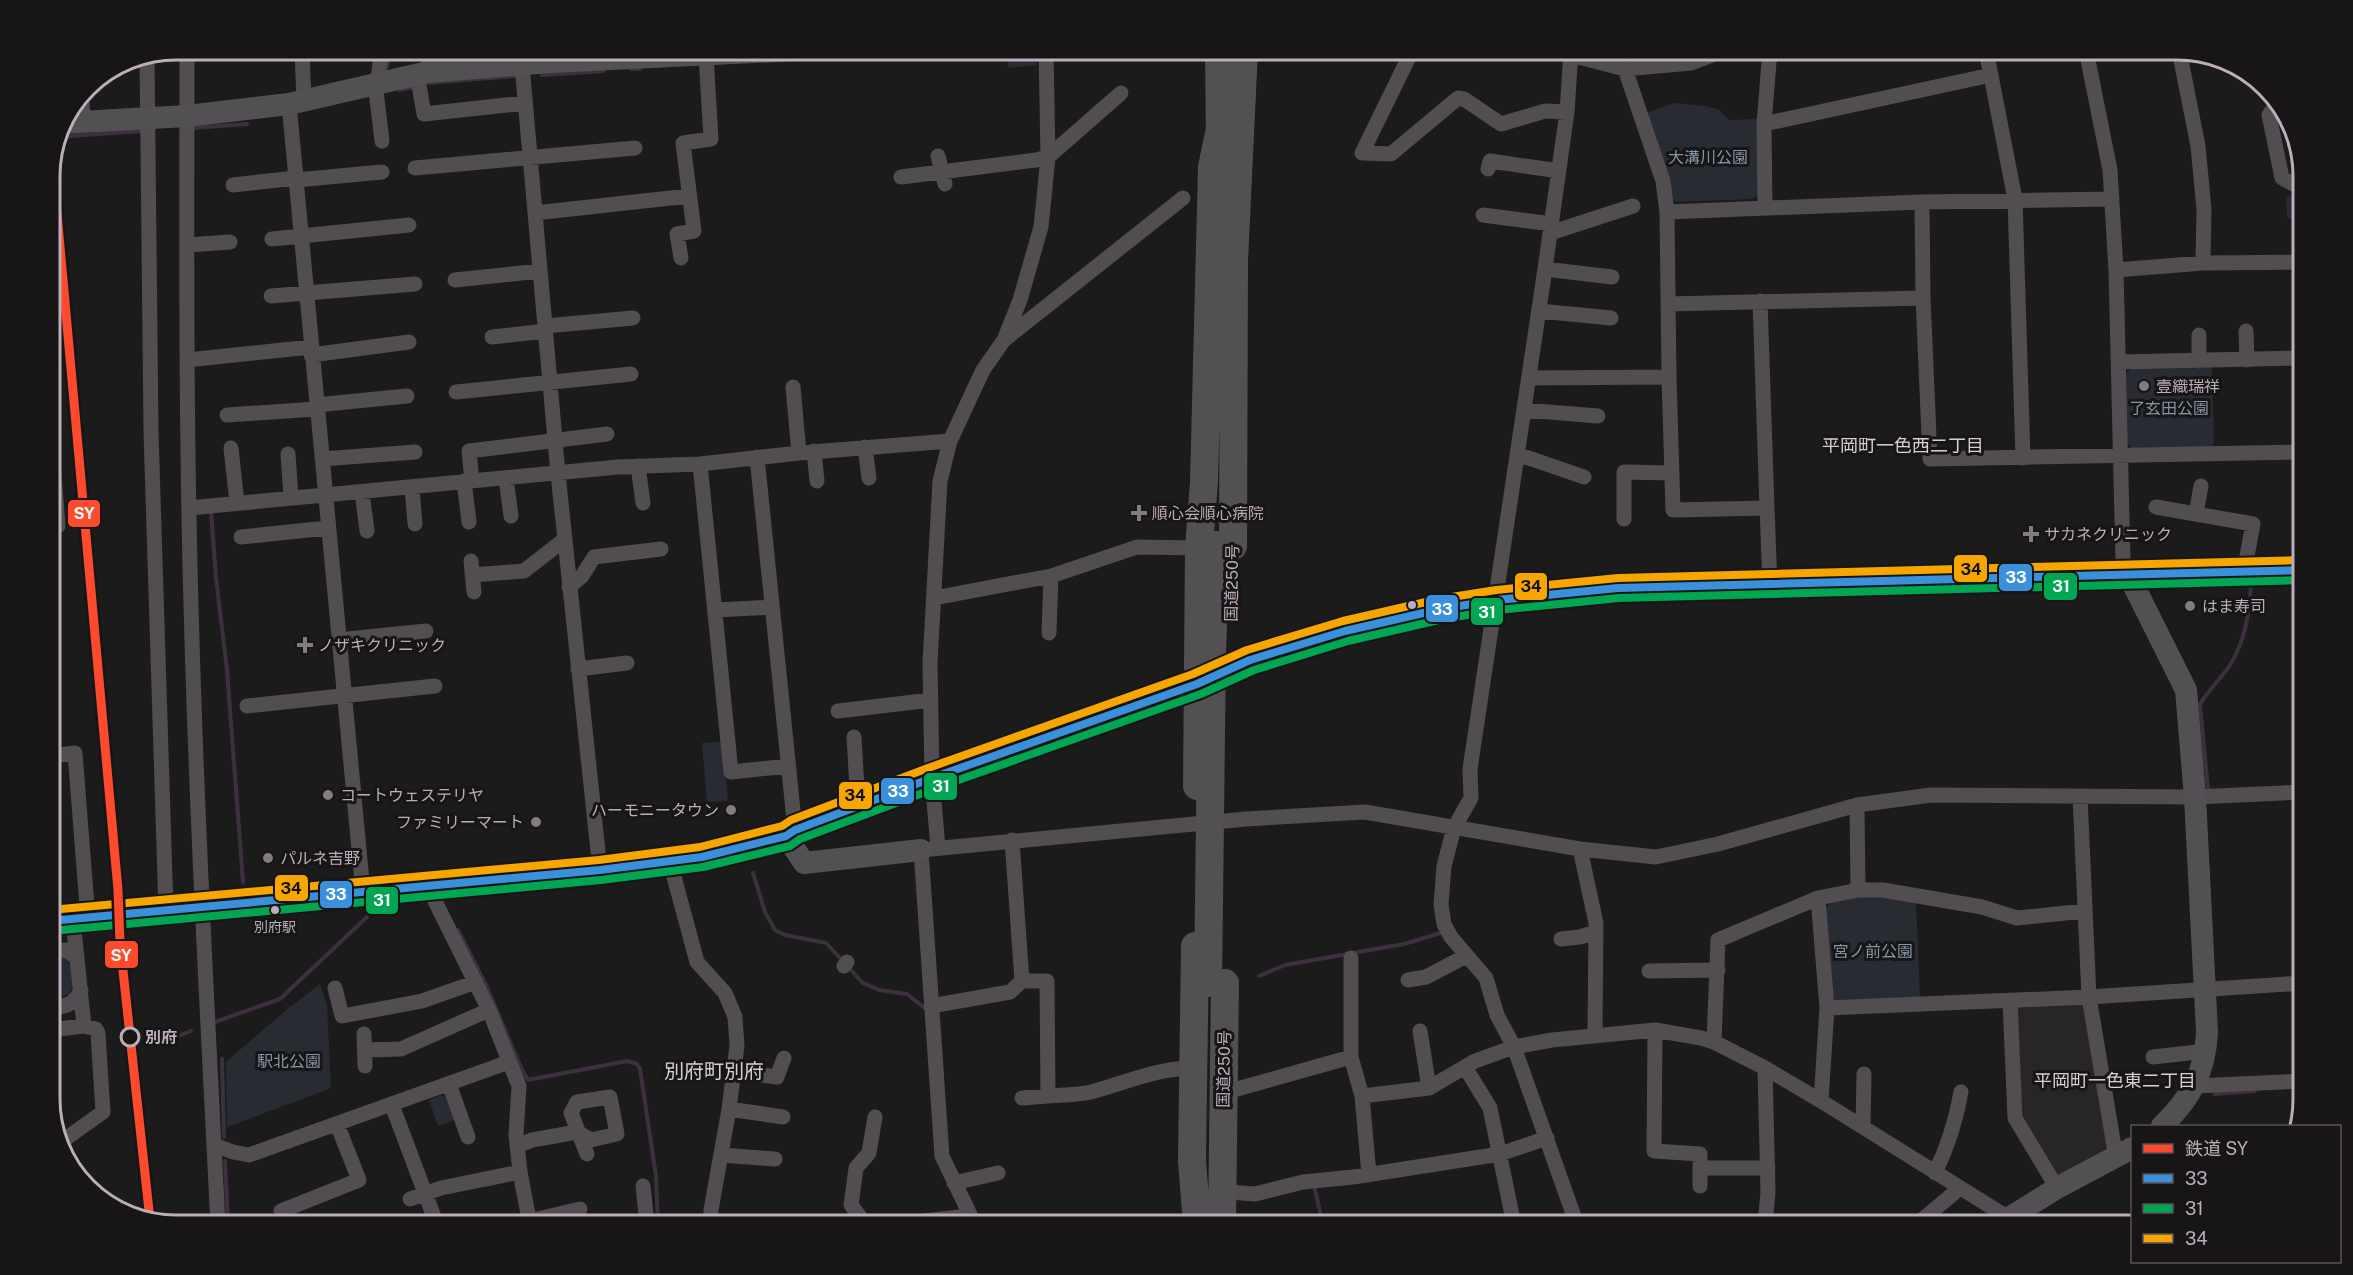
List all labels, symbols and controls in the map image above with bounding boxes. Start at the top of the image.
park label: 大溝川公園 [1668,148,1748,167]
place label: 壹織瑞祥 [2156,377,2220,396]
marker: 壹織瑞祥 [2137,379,2151,393]
park label: 了玄田公園 [2129,399,2209,418]
district label: 平岡町一色西二丁目 [1822,435,1984,456]
line badge: SY [67,499,101,528]
text: SY [73,504,95,523]
marker: 順心会順心病院 [1130,504,1148,522]
place label: 順心会順心病院 [1152,504,1264,523]
marker: サカネクリニック [2022,525,2040,543]
place label: サカネクリニック [2044,525,2172,544]
street label: 国道250号 [1222,544,1242,622]
line badge: 34 [1953,554,1988,583]
text: 34 [1960,560,1982,579]
line badge: 33 [1998,563,2033,592]
text: 33 [2005,568,2027,587]
line badge: 34 [1514,572,1548,601]
line badge: 31 [2043,572,2078,601]
text: 34 [1520,577,1542,596]
text: 31 [2052,577,2070,596]
line badge: 33 [1425,594,1459,623]
line badge: 31 [1470,597,1504,626]
place label: はま寿司 [2202,597,2266,616]
unlabelled marker [1406,599,1418,611]
marker: はま寿司 [2183,599,2197,613]
text: 33 [1431,600,1453,619]
text: 31 [1478,603,1496,622]
marker: ノザキクリニック [296,636,314,654]
place label: ノザキクリニック [318,636,446,655]
line badge: 31 [923,772,958,801]
line badge: 33 [880,777,915,805]
text: 31 [932,777,950,796]
line badge: 34 [838,781,873,810]
text: 33 [887,782,909,801]
place label: コートウェステリヤ [340,786,484,805]
text: 34 [844,786,866,805]
marker: コートウェステリヤ [321,788,335,802]
place label: ハーモニータウン [591,801,719,820]
marker: ハーモニータウン [724,803,738,817]
place label: ファミリーマート [396,813,524,832]
marker: ファミリーマート [529,815,543,829]
place label: パルネ吉野 [280,849,360,868]
marker: パルネ吉野 [261,851,275,865]
line badge: 34 [274,874,309,902]
text: 34 [280,879,302,898]
line badge: 33 [319,880,353,909]
text: 33 [325,885,347,904]
line badge: 31 [365,886,399,915]
text: 31 [373,891,391,910]
marker: 別府駅 [269,904,281,916]
place label: 別府駅 [254,919,296,935]
line badge: SY [104,940,139,969]
park label: 宮ノ前公園 [1833,942,1913,961]
text: SY [110,946,132,965]
marker: 別府 [120,1027,140,1047]
place label: 別府 [145,1028,177,1047]
street label: 国道250号 [1214,1030,1234,1108]
park label: 駅北公園 [257,1052,321,1071]
district label: 別府町別府 [664,1059,764,1083]
district label: 平岡町一色東二丁目 [2034,1070,2196,1091]
legend [2131,1125,2341,1263]
text: 鉄道 SY [2185,1138,2248,1159]
text: 33 [2185,1168,2208,1189]
text: 31 [2185,1198,2204,1219]
text: 34 [2185,1228,2208,1249]

